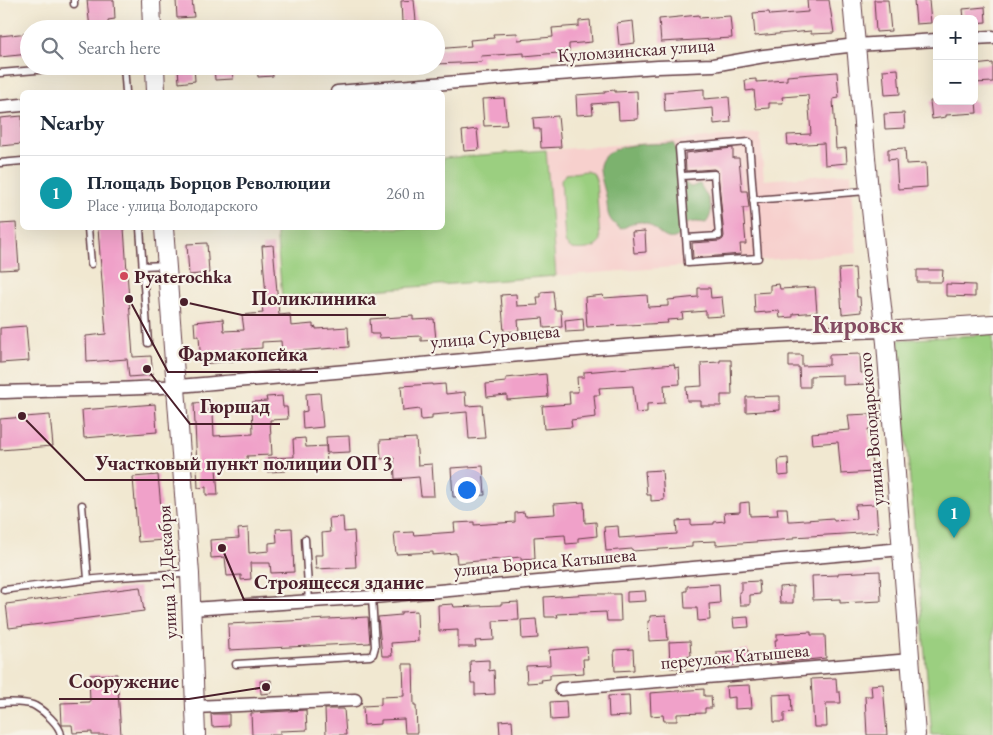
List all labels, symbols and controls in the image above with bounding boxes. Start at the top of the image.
map controls [933,15,978,105]
button: + [933,15,978,60]
search box [20,20,445,75]
street label: Куломзинская улица [557,32,716,68]
icon: search [38,34,66,62]
text: Search here [78,35,160,60]
button: − [933,60,978,105]
text: Nearby [40,109,104,136]
text: Площадь Борцов Революции [87,170,331,195]
text: 1 [52,183,60,204]
text: 260 m [386,183,425,204]
text: Place · улица Володарского [87,195,258,216]
place label: Pyaterochka [134,264,232,289]
marker: Pyaterochka [118,270,130,282]
callout: Поликлиника [242,280,386,315]
text: Поликлиника [252,285,377,311]
district label: Кировск [813,309,904,340]
street label: улица Суровцева [429,318,561,354]
callout: Фармакопейка [168,337,318,372]
text: Фармакопейка [178,341,308,367]
street label: улица Володарского [852,351,890,507]
callout: Гюршад [190,389,280,424]
text: Гюршад [200,393,270,419]
callout: Участковый пункт полиции ОП 3 [85,445,402,480]
text: Участковый пункт полиции ОП 3 [94,450,393,476]
your location [454,477,480,503]
pin: 1 [938,497,970,538]
street label: улица 12 Декабря [151,504,183,640]
street label: улица Бориса Катышева [453,542,638,582]
callout: Строящееся здание [244,565,434,600]
text: Строящееся здание [254,569,424,595]
street label: переулок Катышева [660,637,811,675]
callout: Сооружение [59,664,189,699]
text: Сооружение [69,668,179,694]

